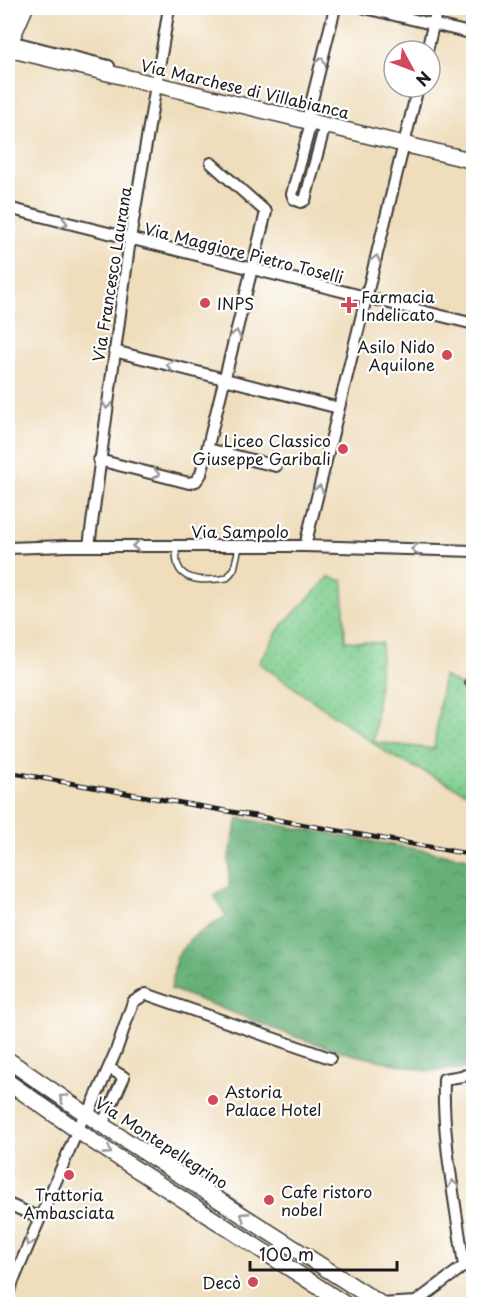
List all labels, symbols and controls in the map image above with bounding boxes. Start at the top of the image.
north arrow [382,39,442,99]
street label: Via Marchese di Villabianca [138,52,352,124]
one-way arrow [314,57,327,67]
text: N [411,67,437,92]
street label: Via Francesco Laurana [85,185,137,363]
one-way arrow [59,215,69,228]
street label: Via Maggiore Pietro Toselli [142,216,346,288]
one-way arrow [369,254,382,264]
place label: Farmacia Indelicato [361,284,435,326]
place label: INPS [217,291,254,315]
marker: INPS [198,296,212,310]
marker: Farmacia Indelicato [342,298,356,312]
one-way arrow [229,329,242,339]
place label: Asilo Nido Aquilone [357,334,435,376]
marker: Asilo Nido Aquilone [440,348,454,362]
one-way arrow [165,360,175,373]
one-way arrow [101,400,113,410]
place label: Liceo Classico Giuseppe Garibali [192,428,331,470]
marker: Liceo Classico Giuseppe Garibali [336,442,350,456]
one-way arrow [151,467,161,480]
one-way arrow [312,485,325,495]
street label: Via Sampolo [191,519,289,543]
one-way arrow [132,540,141,552]
one-way arrow [411,543,420,555]
place label: Astoria Palace Hotel [225,1079,321,1121]
street label: Via Montepellegrino [91,1090,233,1194]
marker: Astoria Palace Hotel [206,1093,220,1107]
one-way arrow [58,1094,69,1105]
one-way arrow [101,1144,112,1155]
marker: Trattoria Ambasciata [62,1168,76,1182]
place label: Cafe ristoro nobel [281,1179,372,1221]
one-way arrow [447,1180,459,1189]
place label: Trattoria Ambasciata [23,1182,115,1224]
marker: Cafe ristoro nobel [262,1193,276,1207]
one-way arrow [239,1213,250,1224]
scale bar [250,1234,397,1272]
one-way arrow [24,1236,36,1247]
text: 100 m [259,1240,314,1267]
place label: Decò [202,1270,241,1294]
marker: Decò [246,1275,260,1289]

